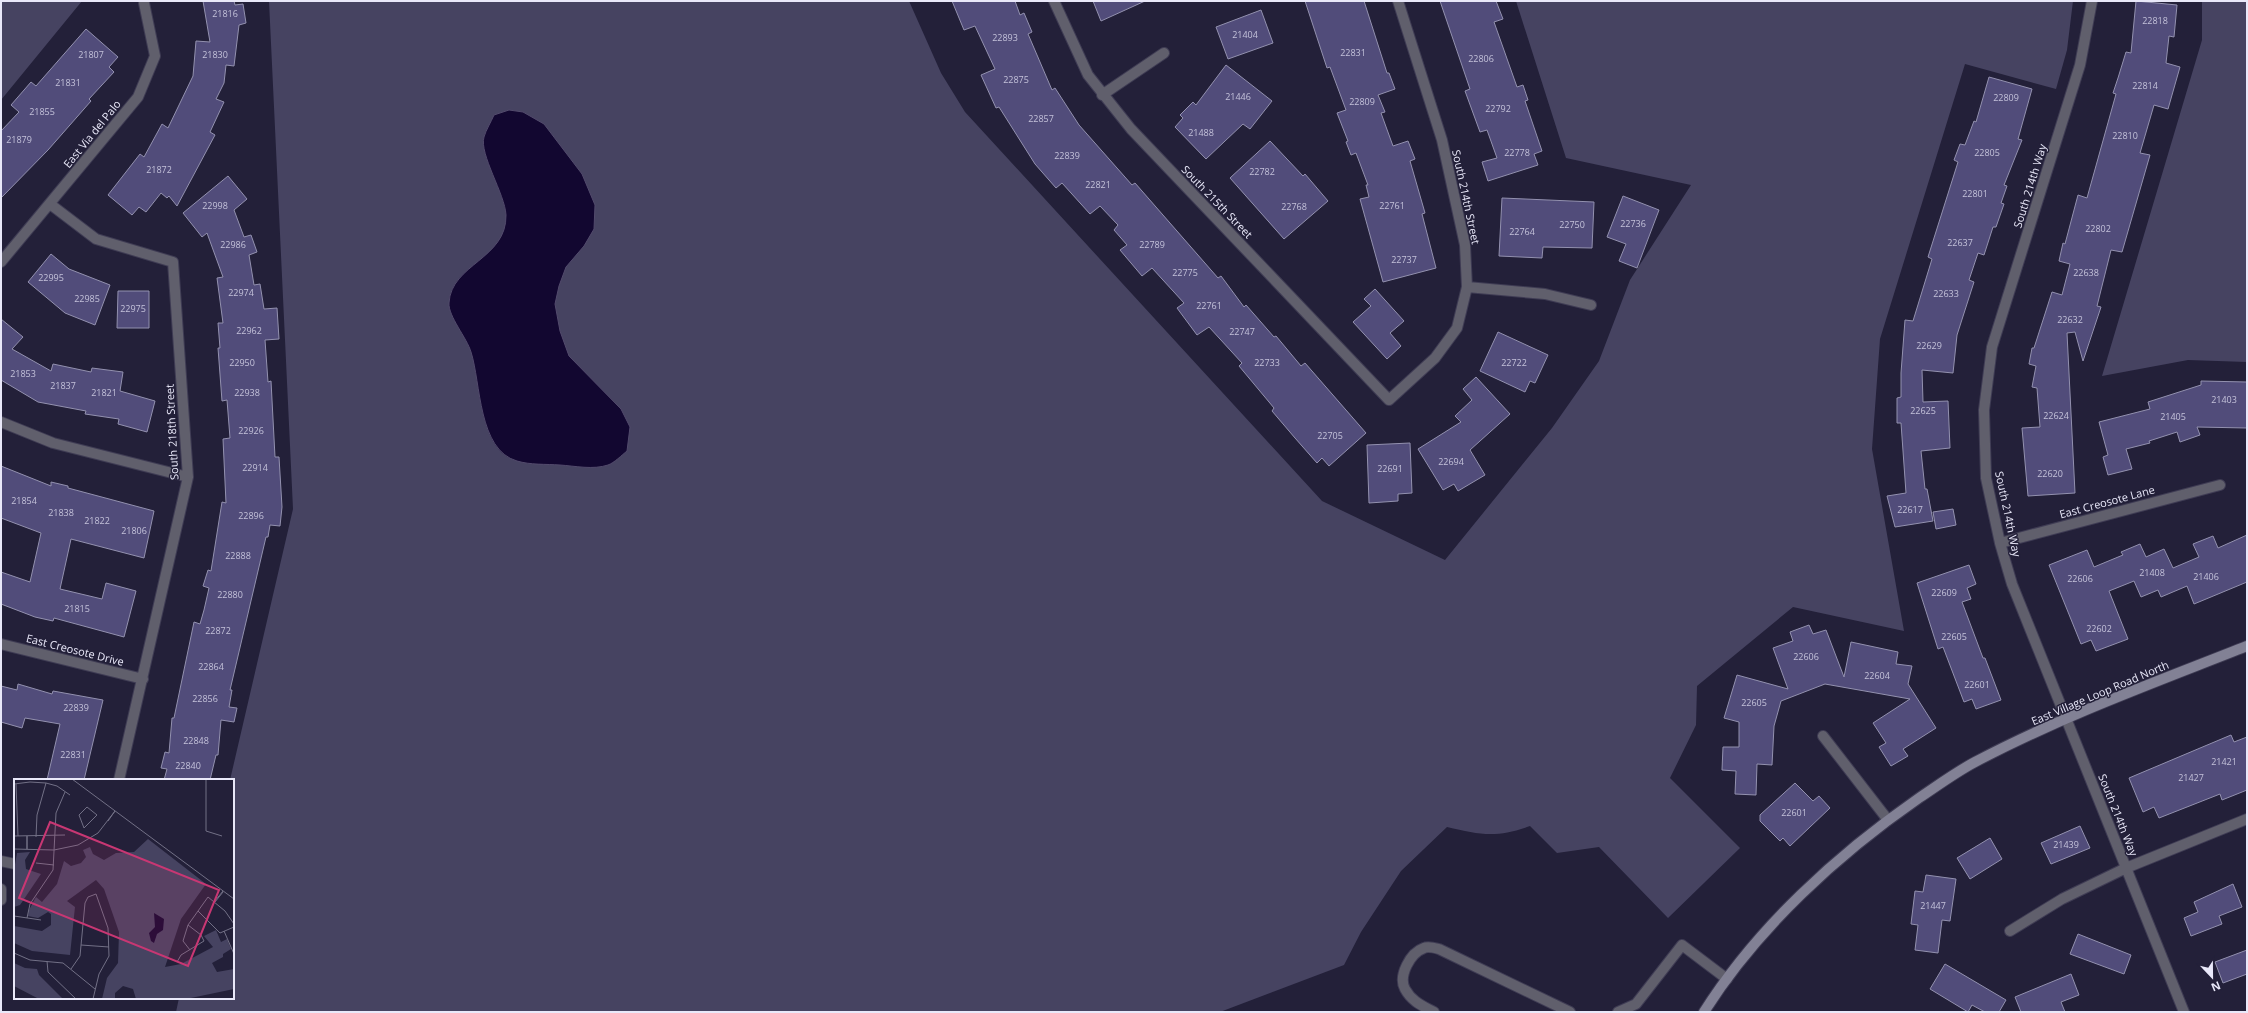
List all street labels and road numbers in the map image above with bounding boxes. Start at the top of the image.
street label: East Via del Palo [60,96,124,171]
street label: South 214th Way [2010,142,2050,230]
street label: South 214th Street [1449,148,1484,245]
street label: South 215th Street [1179,162,1256,241]
street label: South 218th Street [161,384,182,480]
street label: South 214th Way [1992,470,2025,559]
street label: East Creosote Lane [2058,482,2156,521]
street label: East Creosote Drive [25,630,126,669]
street label: East Village Loop Road North [2029,657,2171,728]
street label: South 214th Way [2095,772,2142,858]

